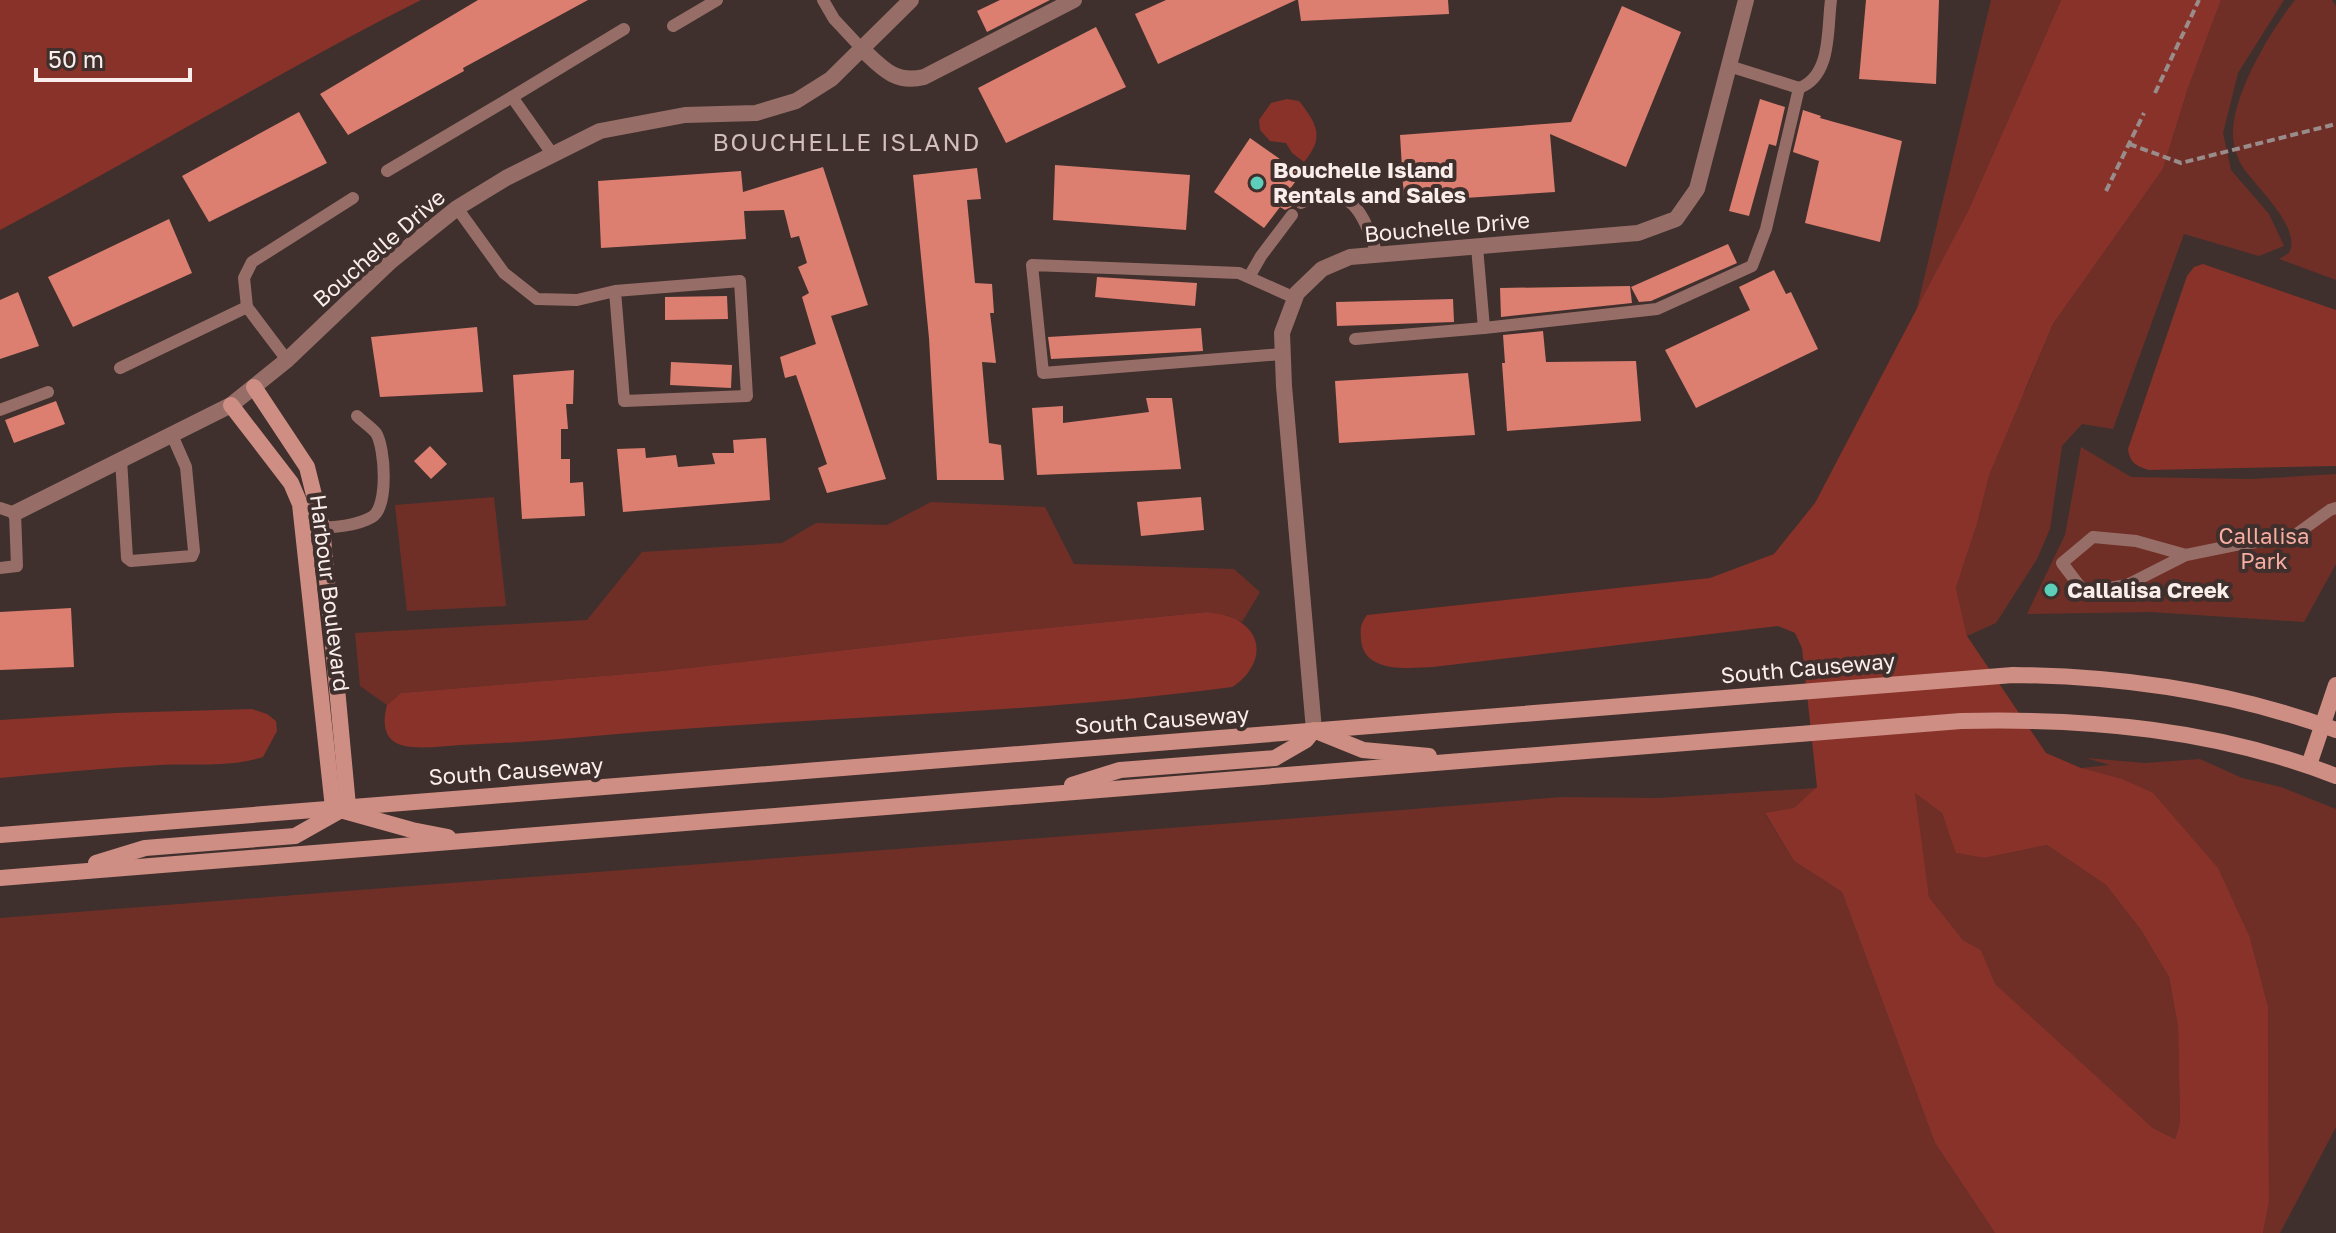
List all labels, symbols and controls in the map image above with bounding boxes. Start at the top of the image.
scale bar [36,32,190,82]
text: 50 m [48,44,104,73]
district label: BOUCHELLE ISLAND [713,127,981,156]
place label: Bouchelle Island Rentals and Sales [1273,156,1466,208]
marker: Bouchelle Island Rentals and Sales [1248,174,1266,192]
street label: Bouchelle Drive [307,183,450,312]
street label: Bouchelle Drive [1363,206,1531,247]
street label: Harbour Boulevard [305,493,356,693]
park label: Callalisa Park [2219,522,2309,574]
place label: Callalisa Creek [2067,576,2230,603]
marker: Callalisa Creek [2042,581,2060,599]
street label: South Causeway [1720,646,1896,689]
street label: South Causeway [1074,700,1250,739]
street label: South Causeway [428,751,604,790]

